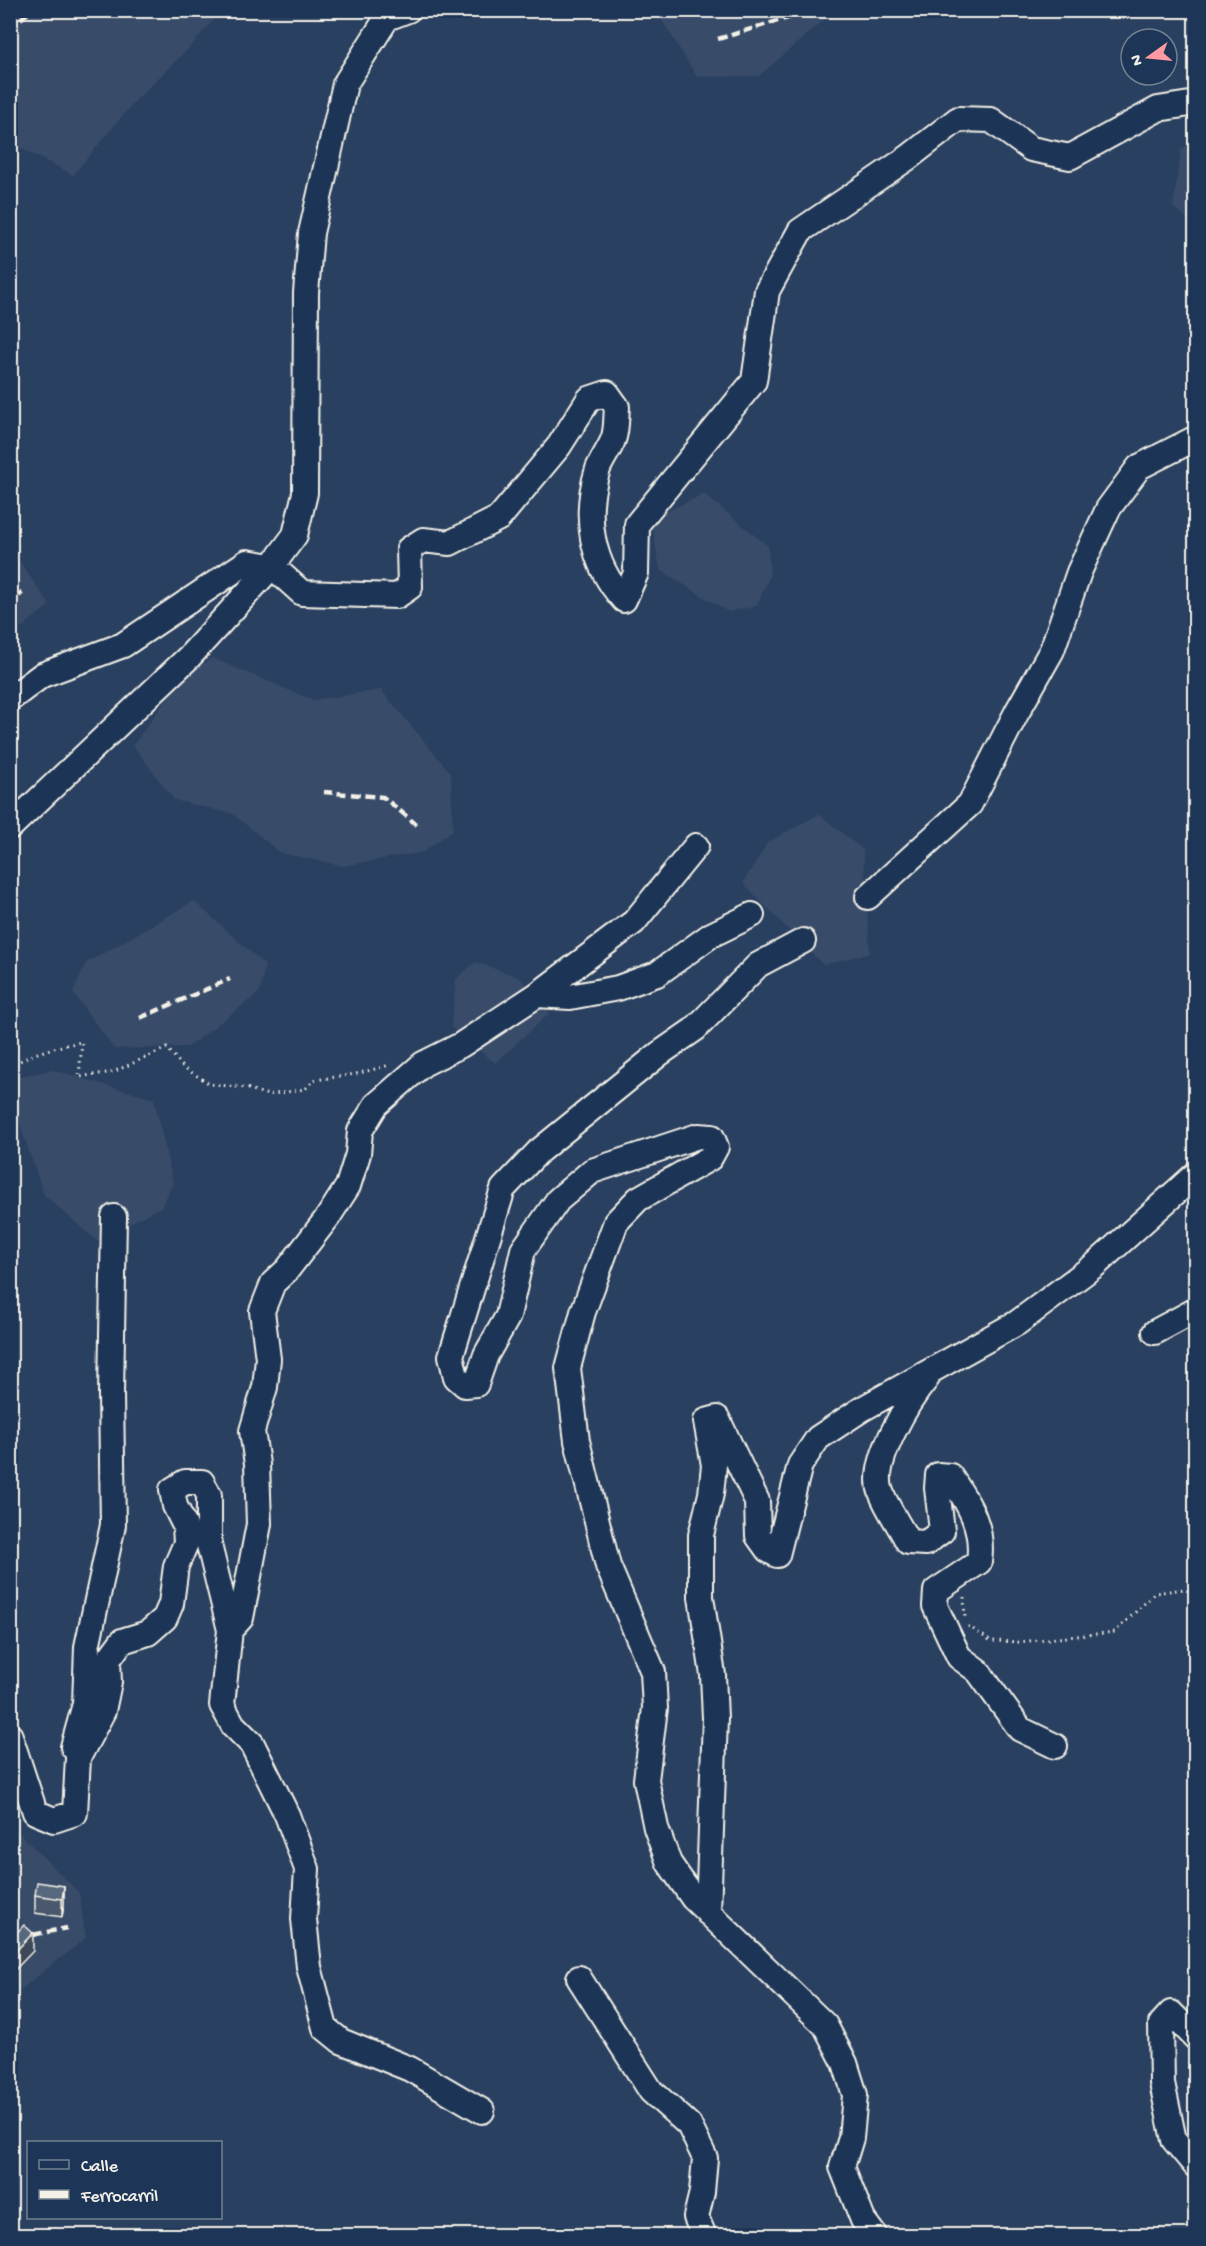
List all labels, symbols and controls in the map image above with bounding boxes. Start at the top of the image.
north arrow [1119,27,1179,87]
text: N [1127,52,1148,67]
legend [27,2141,222,2219]
text: Calle [81,2157,119,2178]
text: Ferrocarril [80,2187,158,2208]

